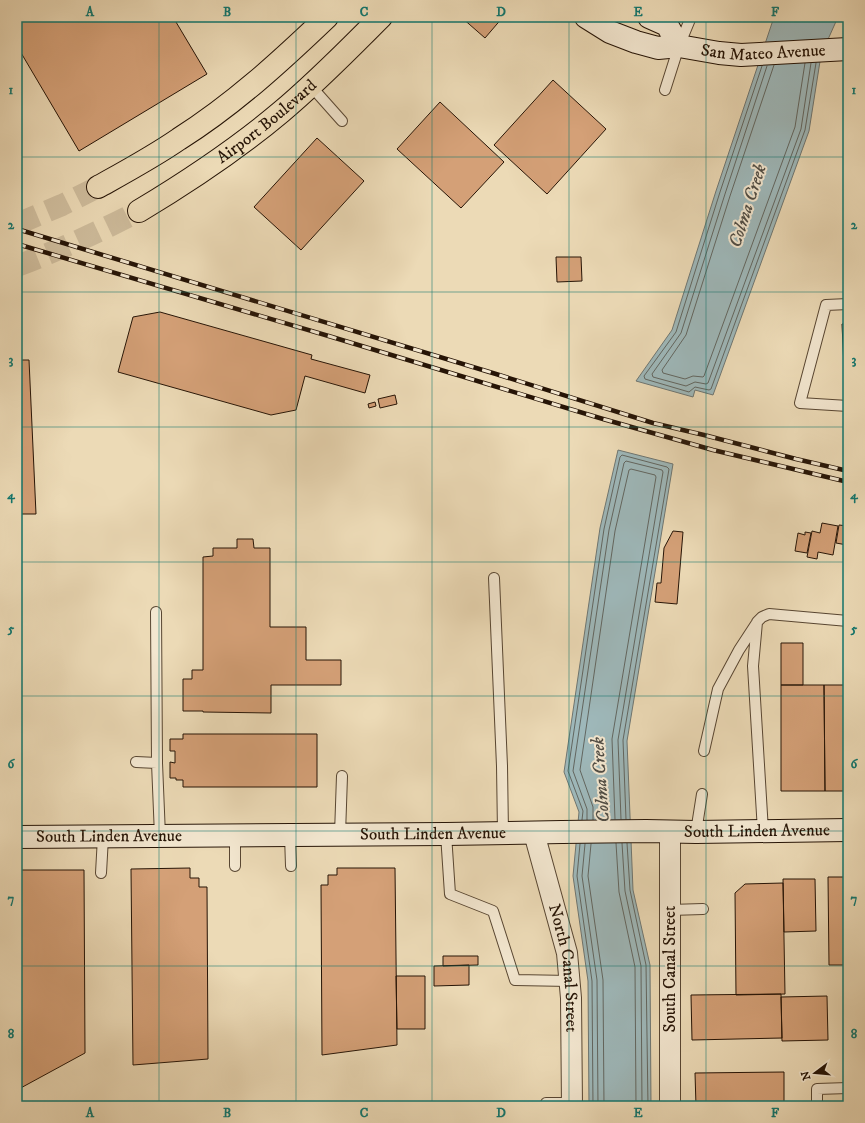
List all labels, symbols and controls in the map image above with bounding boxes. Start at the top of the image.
text: A [85,4,95,20]
text: B [223,4,231,20]
text: C [360,4,369,20]
text: D [496,4,506,20]
text: E [633,4,643,20]
text: F [771,4,780,20]
street label: San Mateo Avenue [699,39,826,66]
street label: Airport Boulevard [212,74,322,169]
text: 1 [9,82,14,98]
text: 1 [852,82,857,98]
water label: Colma Creek [724,161,772,250]
text: 2 [8,217,15,233]
text: 2 [851,217,858,233]
text: 3 [9,352,14,368]
text: 3 [852,352,857,368]
text: 4 [6,487,15,504]
text: 4 [849,487,858,504]
text: 5 [7,621,15,637]
text: 5 [850,621,858,637]
water label: Colma Creek [587,736,615,824]
text: 6 [8,756,16,772]
text: 6 [851,756,859,772]
street label: South Linden Avenue [684,819,830,843]
street label: South Linden Avenue [360,822,506,846]
street label: South Linden Avenue [36,825,182,848]
text: 7 [8,891,15,907]
text: 7 [851,891,858,907]
street label: North Canal Street [543,901,582,1033]
street label: South Canal Street [659,905,681,1033]
text: 8 [8,1026,15,1042]
text: 8 [851,1026,858,1042]
north arrow [795,1053,835,1093]
text: N [798,1069,814,1082]
text: A [85,1105,95,1121]
text: B [223,1105,231,1121]
text: C [360,1105,369,1121]
text: D [496,1105,506,1121]
text: E [633,1105,643,1121]
text: F [771,1105,780,1121]

